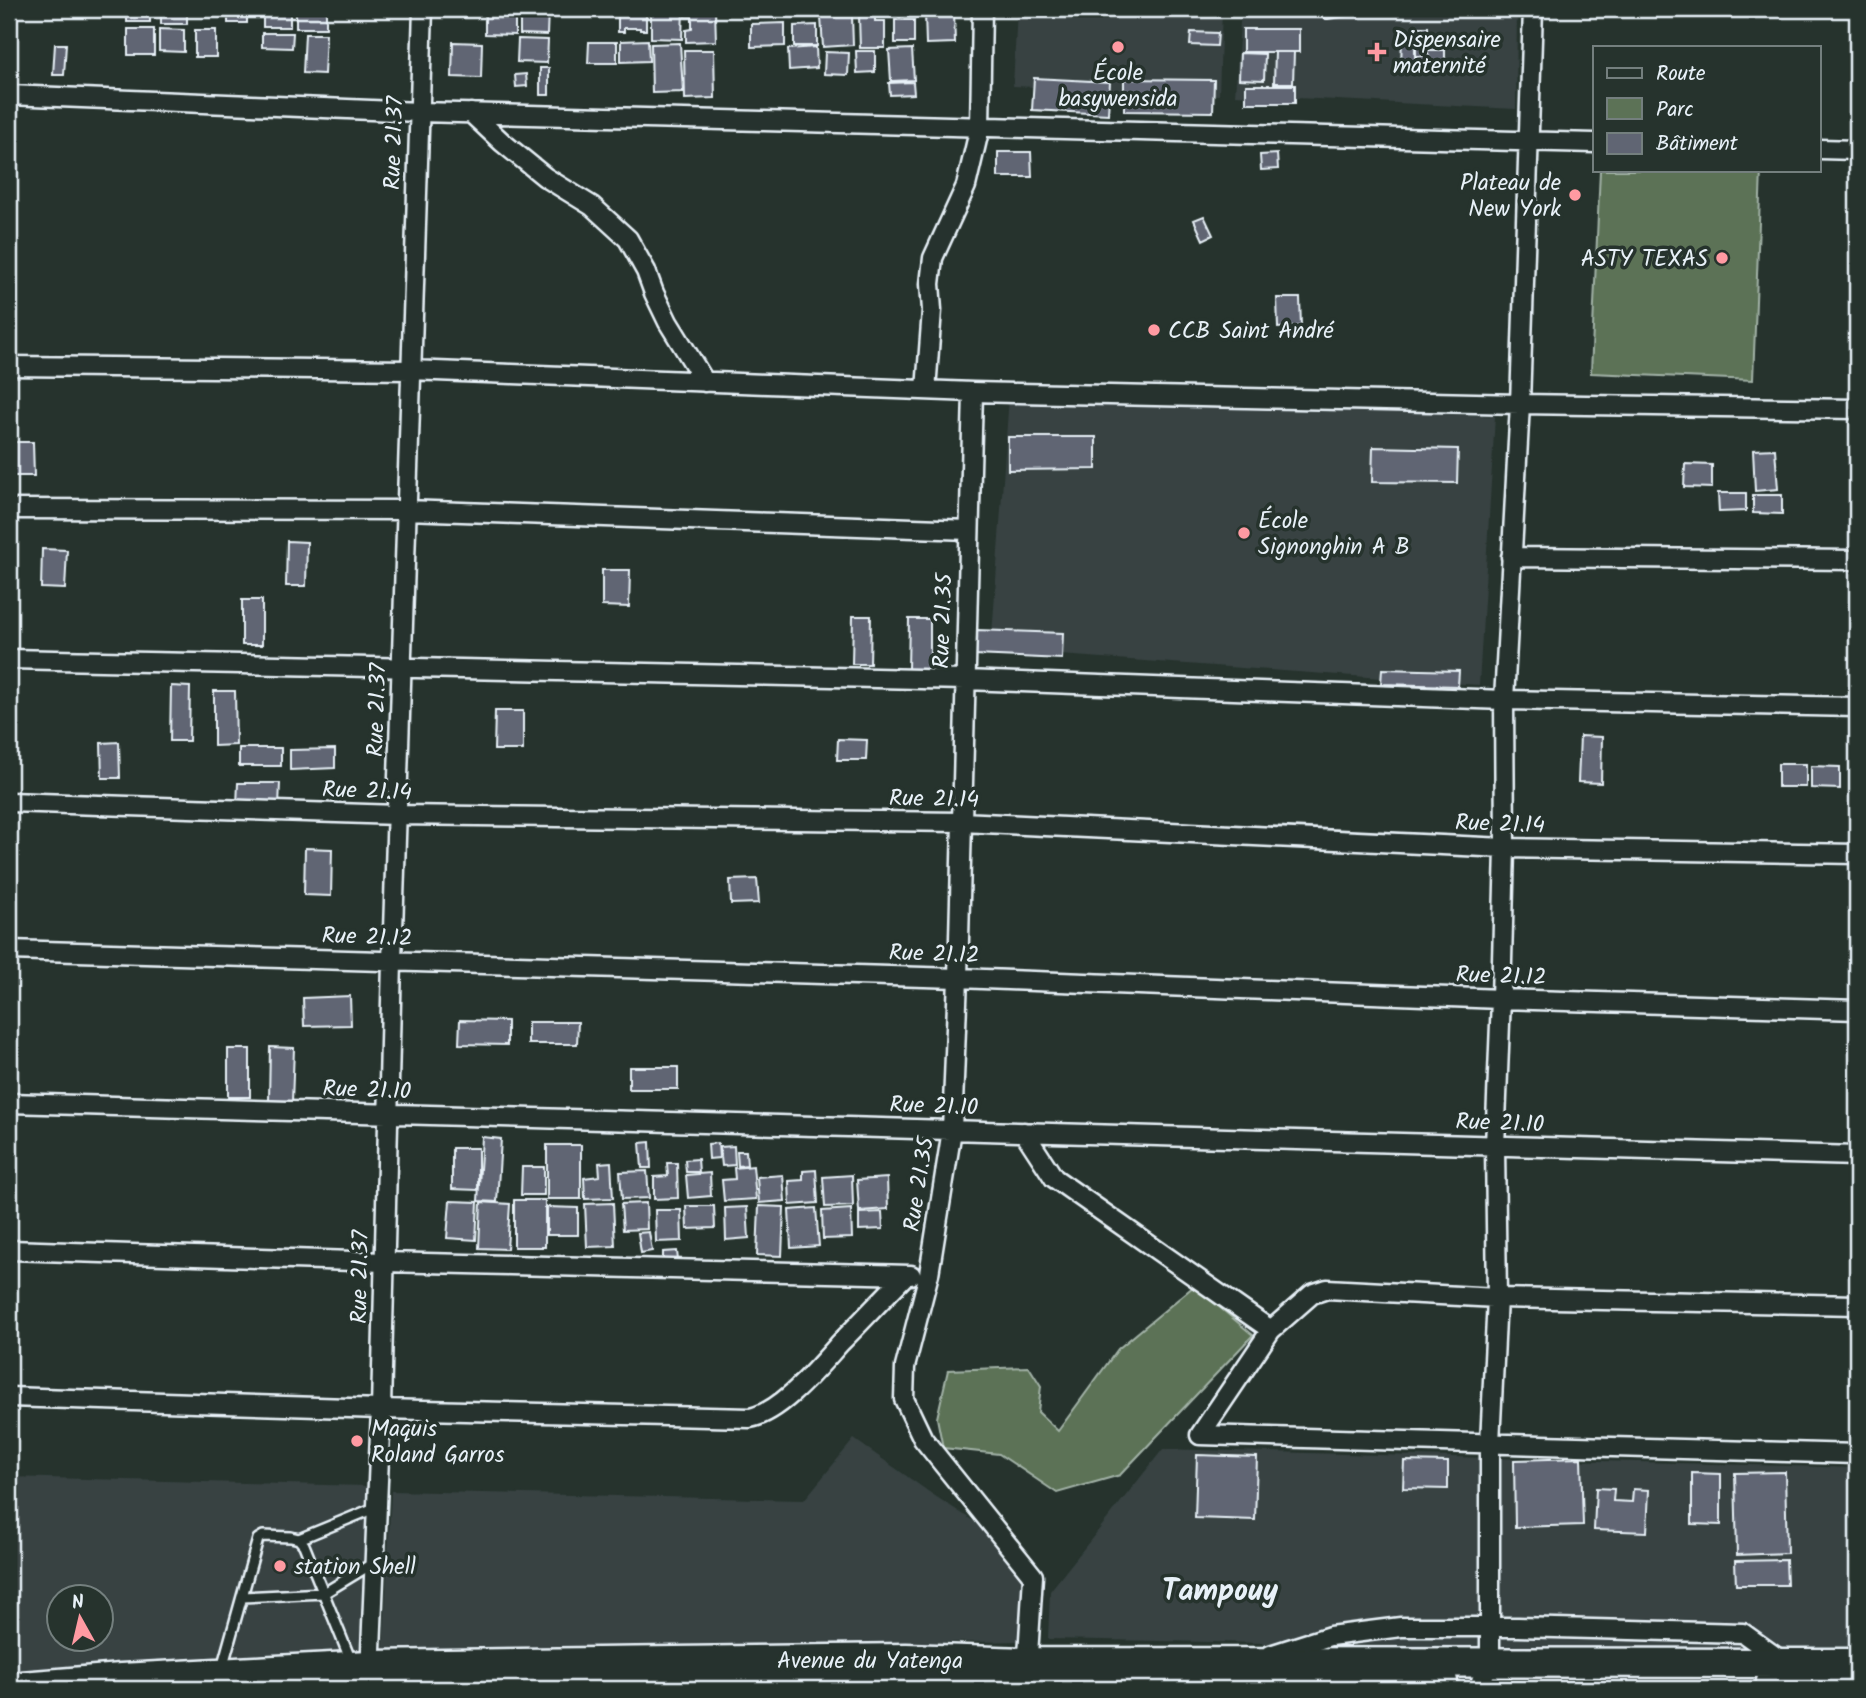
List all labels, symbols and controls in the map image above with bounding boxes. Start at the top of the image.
place label: Dispensaire maternité [1393,23,1501,85]
marker: École basywensida [1110,39,1126,55]
marker: Dispensaire maternité [1367,42,1387,62]
legend [1593,46,1820,172]
place label: École basywensida [1058,56,1178,118]
text: Route [1656,58,1706,91]
street label: Rue 21.37 [375,94,415,191]
text: Parc [1656,94,1694,127]
text: Bâtiment [1656,128,1739,161]
place label: Plateau de New York [1460,166,1561,228]
marker: Plateau de New York [1567,187,1583,203]
place label: ASTY TEXAS [1581,242,1708,278]
marker: ASTY TEXAS [1714,250,1730,266]
place label: CCB Saint André [1168,314,1335,350]
marker: CCB Saint André [1146,322,1162,338]
place label: École Signonghin A B [1258,504,1410,566]
marker: École Signonghin A B [1236,525,1252,541]
street label: Rue 21.35 [924,571,964,669]
street label: Rue 21.37 [358,661,398,758]
street label: Rue 21.14 [321,772,413,812]
street label: Rue 21.14 [889,781,979,819]
street label: Rue 21.14 [1454,805,1546,845]
street label: Rue 21.12 [321,918,413,958]
street label: Rue 21.12 [888,935,980,975]
street label: Rue 21.12 [1455,957,1547,997]
street label: Rue 21.10 [322,1071,412,1111]
street label: Rue 21.10 [889,1087,979,1127]
street label: Rue 21.10 [1455,1104,1545,1144]
street label: Rue 21.35 [895,1133,945,1234]
street label: Rue 21.37 [342,1228,380,1324]
place label: Maquis Roland Garros [371,1412,505,1474]
marker: Maquis Roland Garros [349,1433,365,1449]
place label: station Shell [294,1550,416,1586]
marker: station Shell [272,1558,288,1574]
district label: Tampouy [1162,1568,1278,1616]
north arrow [46,1582,116,1652]
text: N [70,1587,86,1619]
street label: Avenue du Yatenga [777,1644,963,1680]

